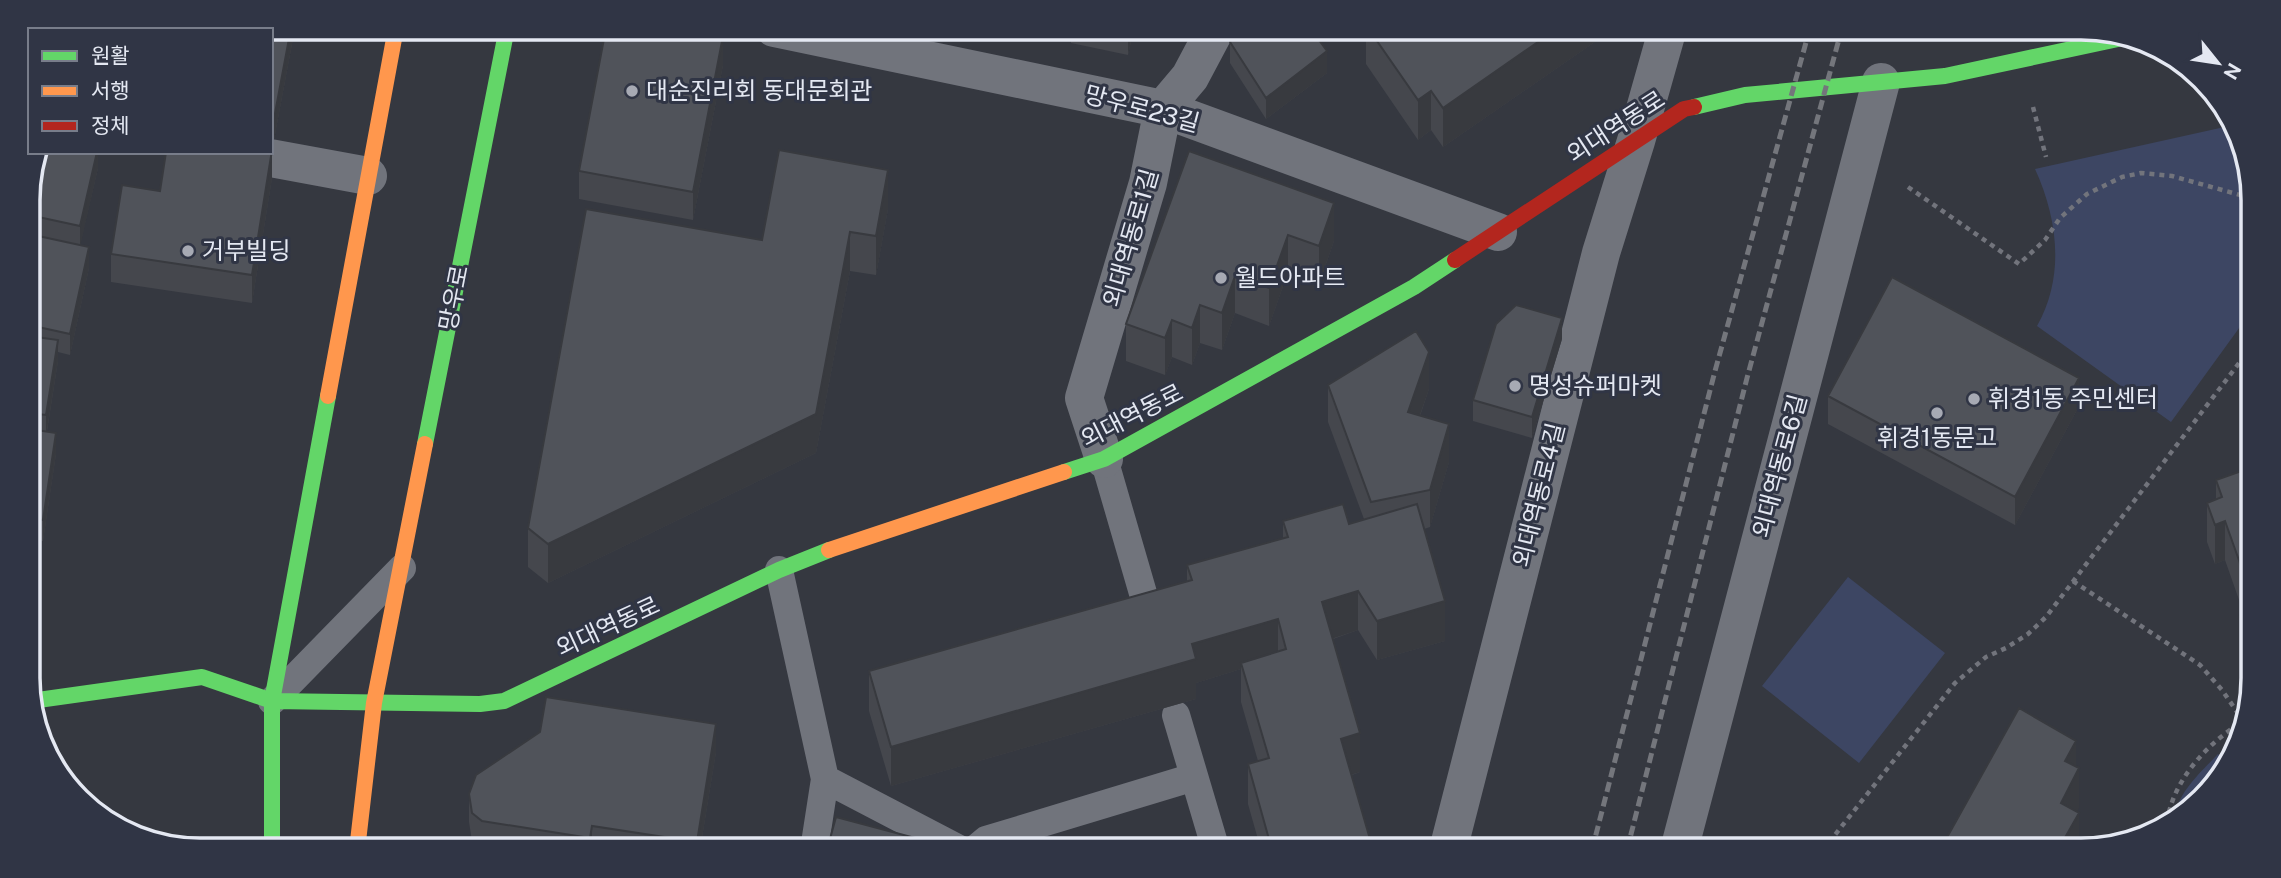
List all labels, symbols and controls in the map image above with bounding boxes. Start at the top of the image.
legend [28,28,273,154]
north arrow [2183,28,2253,98]
text: 원활 [91,43,130,68]
text: N [2219,60,2246,83]
place label: 대순진리회 동대문회관 [646,76,873,104]
text: 서행 [91,78,130,103]
street label: 망우로23길 [1082,79,1203,137]
marker: 대순진리회 동대문회관 [624,83,640,99]
street label: 외대역동로 [1562,84,1669,168]
text: 정체 [91,113,130,138]
street label: 외대역동로1길 [1097,165,1163,310]
place label: 거부빌딩 [202,236,290,264]
marker: 거부빌딩 [180,243,196,259]
street label: 망우로 [433,263,473,333]
place label: 월드아파트 [1235,263,1345,291]
marker: 월드아파트 [1213,270,1229,286]
place label: 명성슈퍼마켓 [1529,371,1661,399]
street label: 외대역동로 [1076,378,1187,453]
marker: 명성슈퍼마켓 [1507,378,1523,394]
place label: 휘경1동 주민센터 [1988,384,2158,412]
street label: 외대역동로6길 [1746,391,1812,541]
marker: 휘경1동 주민센터 [1966,391,1982,407]
marker: 휘경1동문고 [1929,405,1945,421]
street label: 외대역동로4길 [1507,420,1569,570]
place label: 휘경1동문고 [1877,423,1997,451]
street label: 외대역동로 [552,590,664,662]

